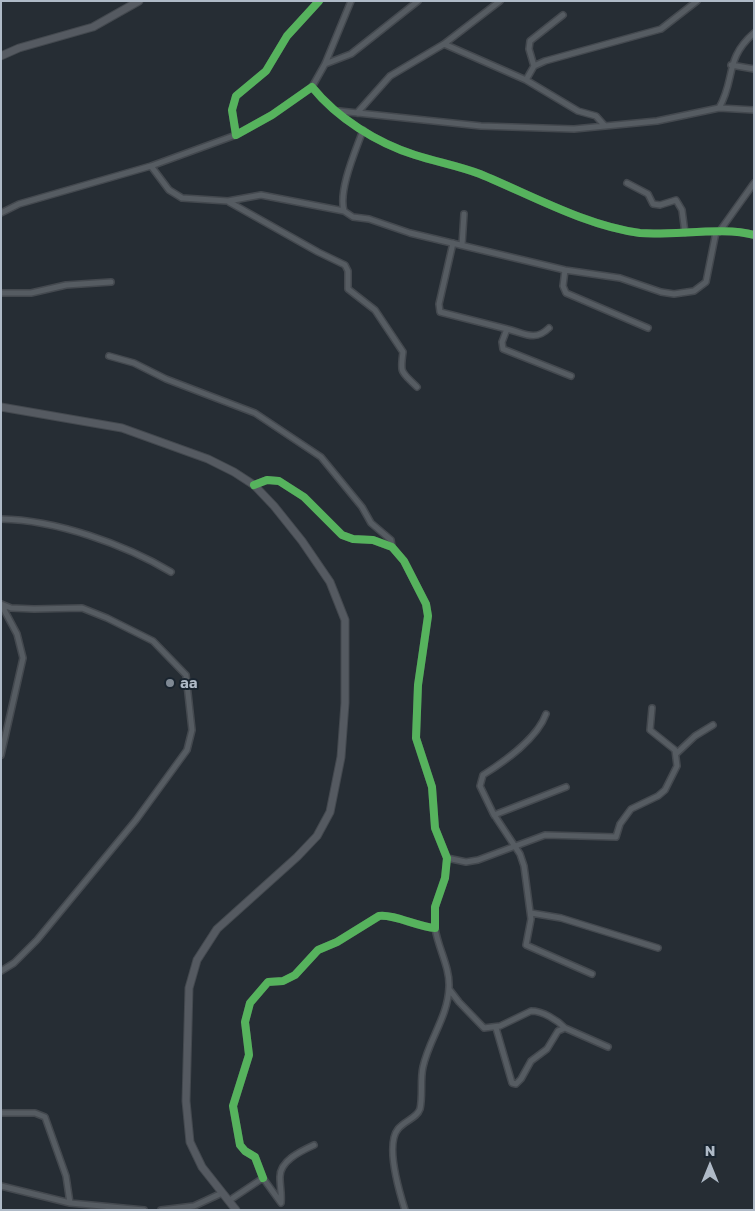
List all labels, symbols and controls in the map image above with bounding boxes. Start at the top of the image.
place label: aa [180,674,197,692]
marker: aa [164,677,176,689]
north arrow [685,1141,735,1191]
text: N [705,1142,715,1159]

